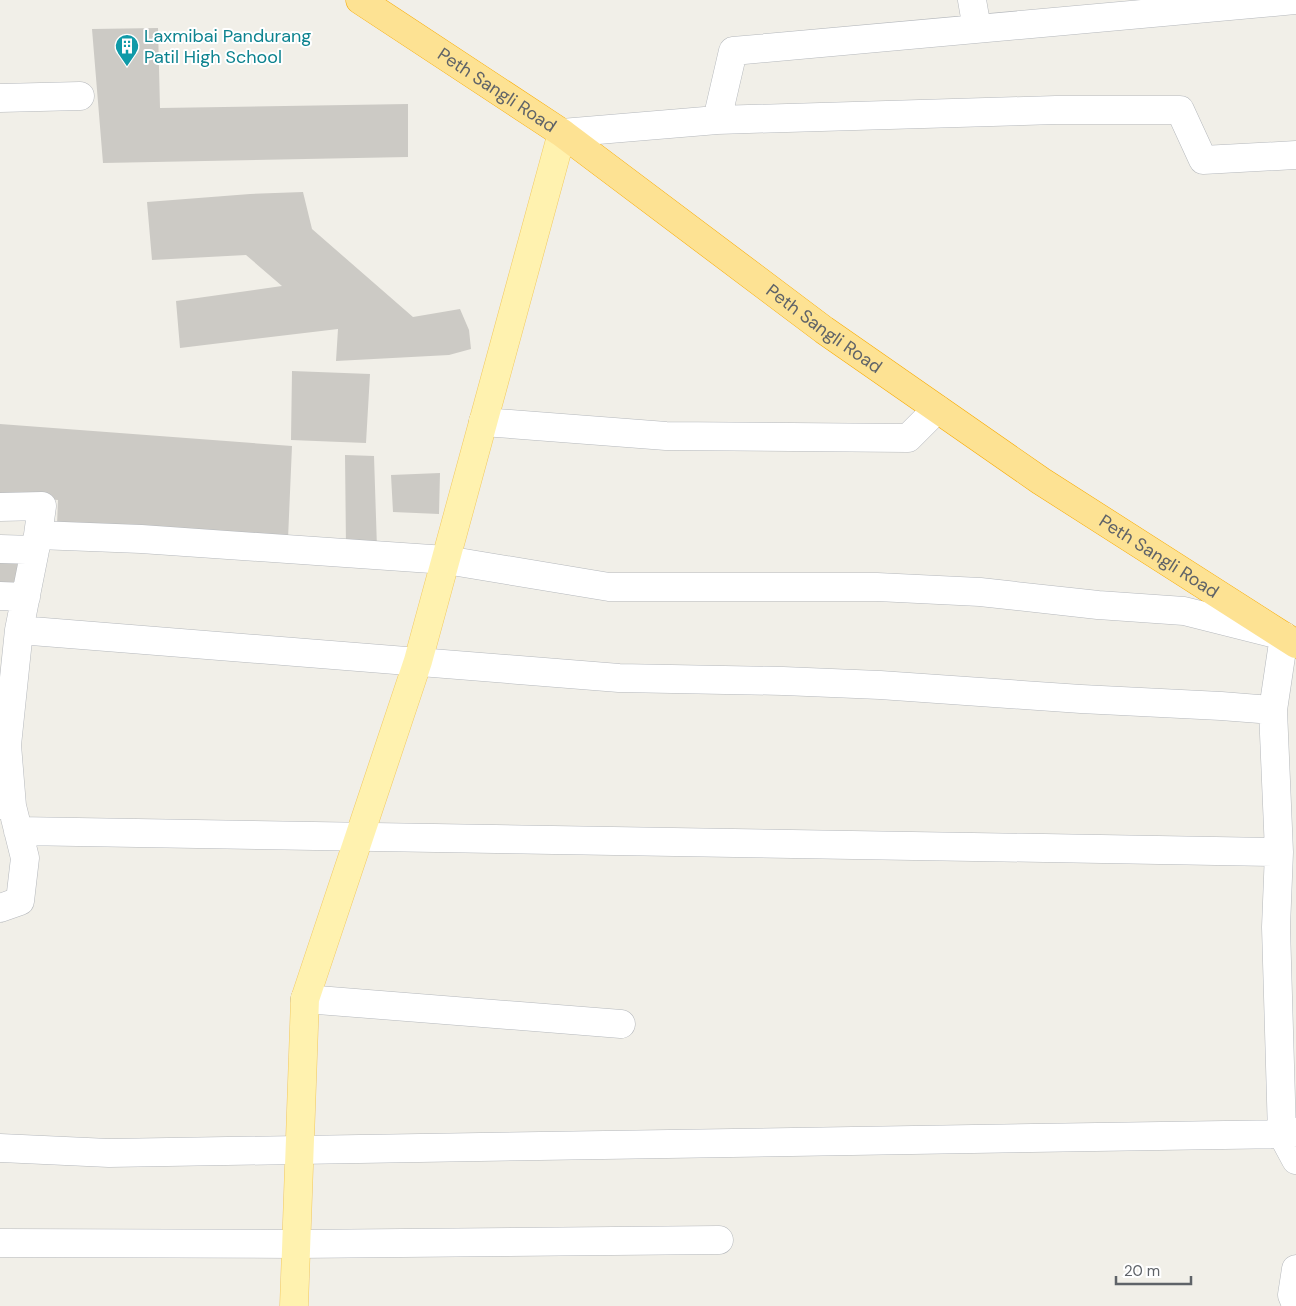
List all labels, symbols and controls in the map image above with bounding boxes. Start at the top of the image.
place label: Laxmibai Pandurang Patil High School [144,24,311,69]
building icon: Laxmibai Pandurang Patil High School [114,33,140,67]
street label: Peth Sangli Road [433,42,561,138]
street label: Peth Sangli Road [761,279,887,379]
street label: Peth Sangli Road [1094,509,1223,604]
scale bar [1116,1254,1191,1286]
text: 20 m [1124,1261,1160,1281]

